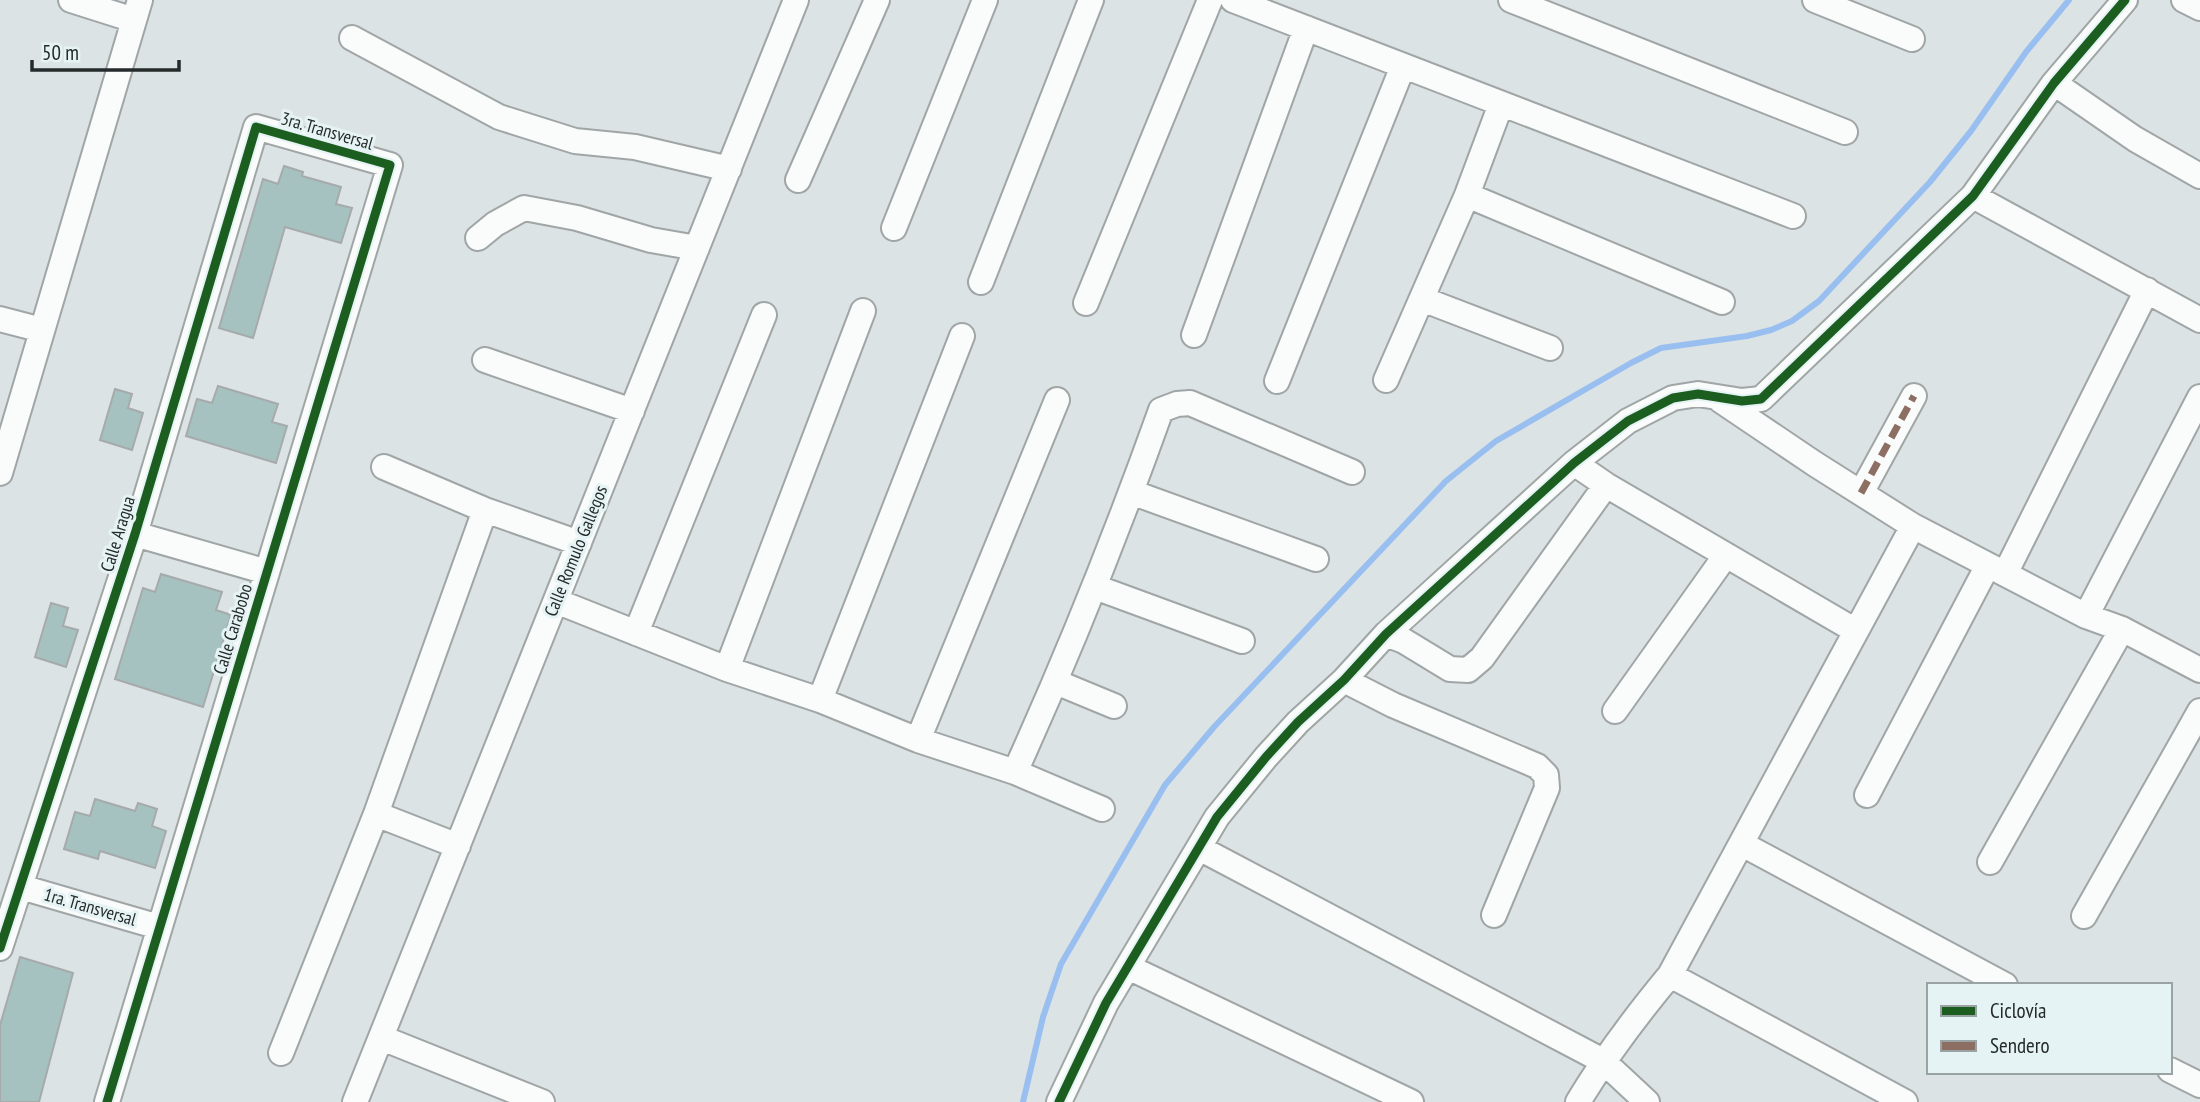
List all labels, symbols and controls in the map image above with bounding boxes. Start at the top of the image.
scale bar [32,28,178,72]
text: 50 m [42,39,79,66]
street label: 3ra. Transversal [278,106,377,155]
street label: Calle Romulo Gallegos [539,482,612,620]
street label: Calle Aragua [95,493,140,574]
street label: Calle Carabobo [208,581,257,677]
street label: 1ra. Transversal [41,882,140,931]
legend [1927,983,2172,1074]
text: Ciclovía [1990,997,2047,1024]
text: Sendero [1990,1032,2049,1059]

